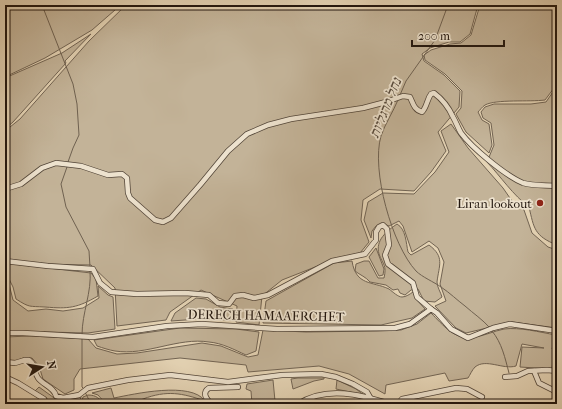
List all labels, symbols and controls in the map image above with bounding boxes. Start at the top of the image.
scale bar [412,22,504,48]
text: 200 m [418,29,450,43]
water label: נחל מרגליות [366,75,406,141]
place label: Liran lookout [457,196,532,211]
marker: Liran lookout [535,198,545,208]
street label: DERECH HAMAAERCHET [187,307,345,324]
north arrow [22,347,62,387]
text: N [44,360,59,371]

